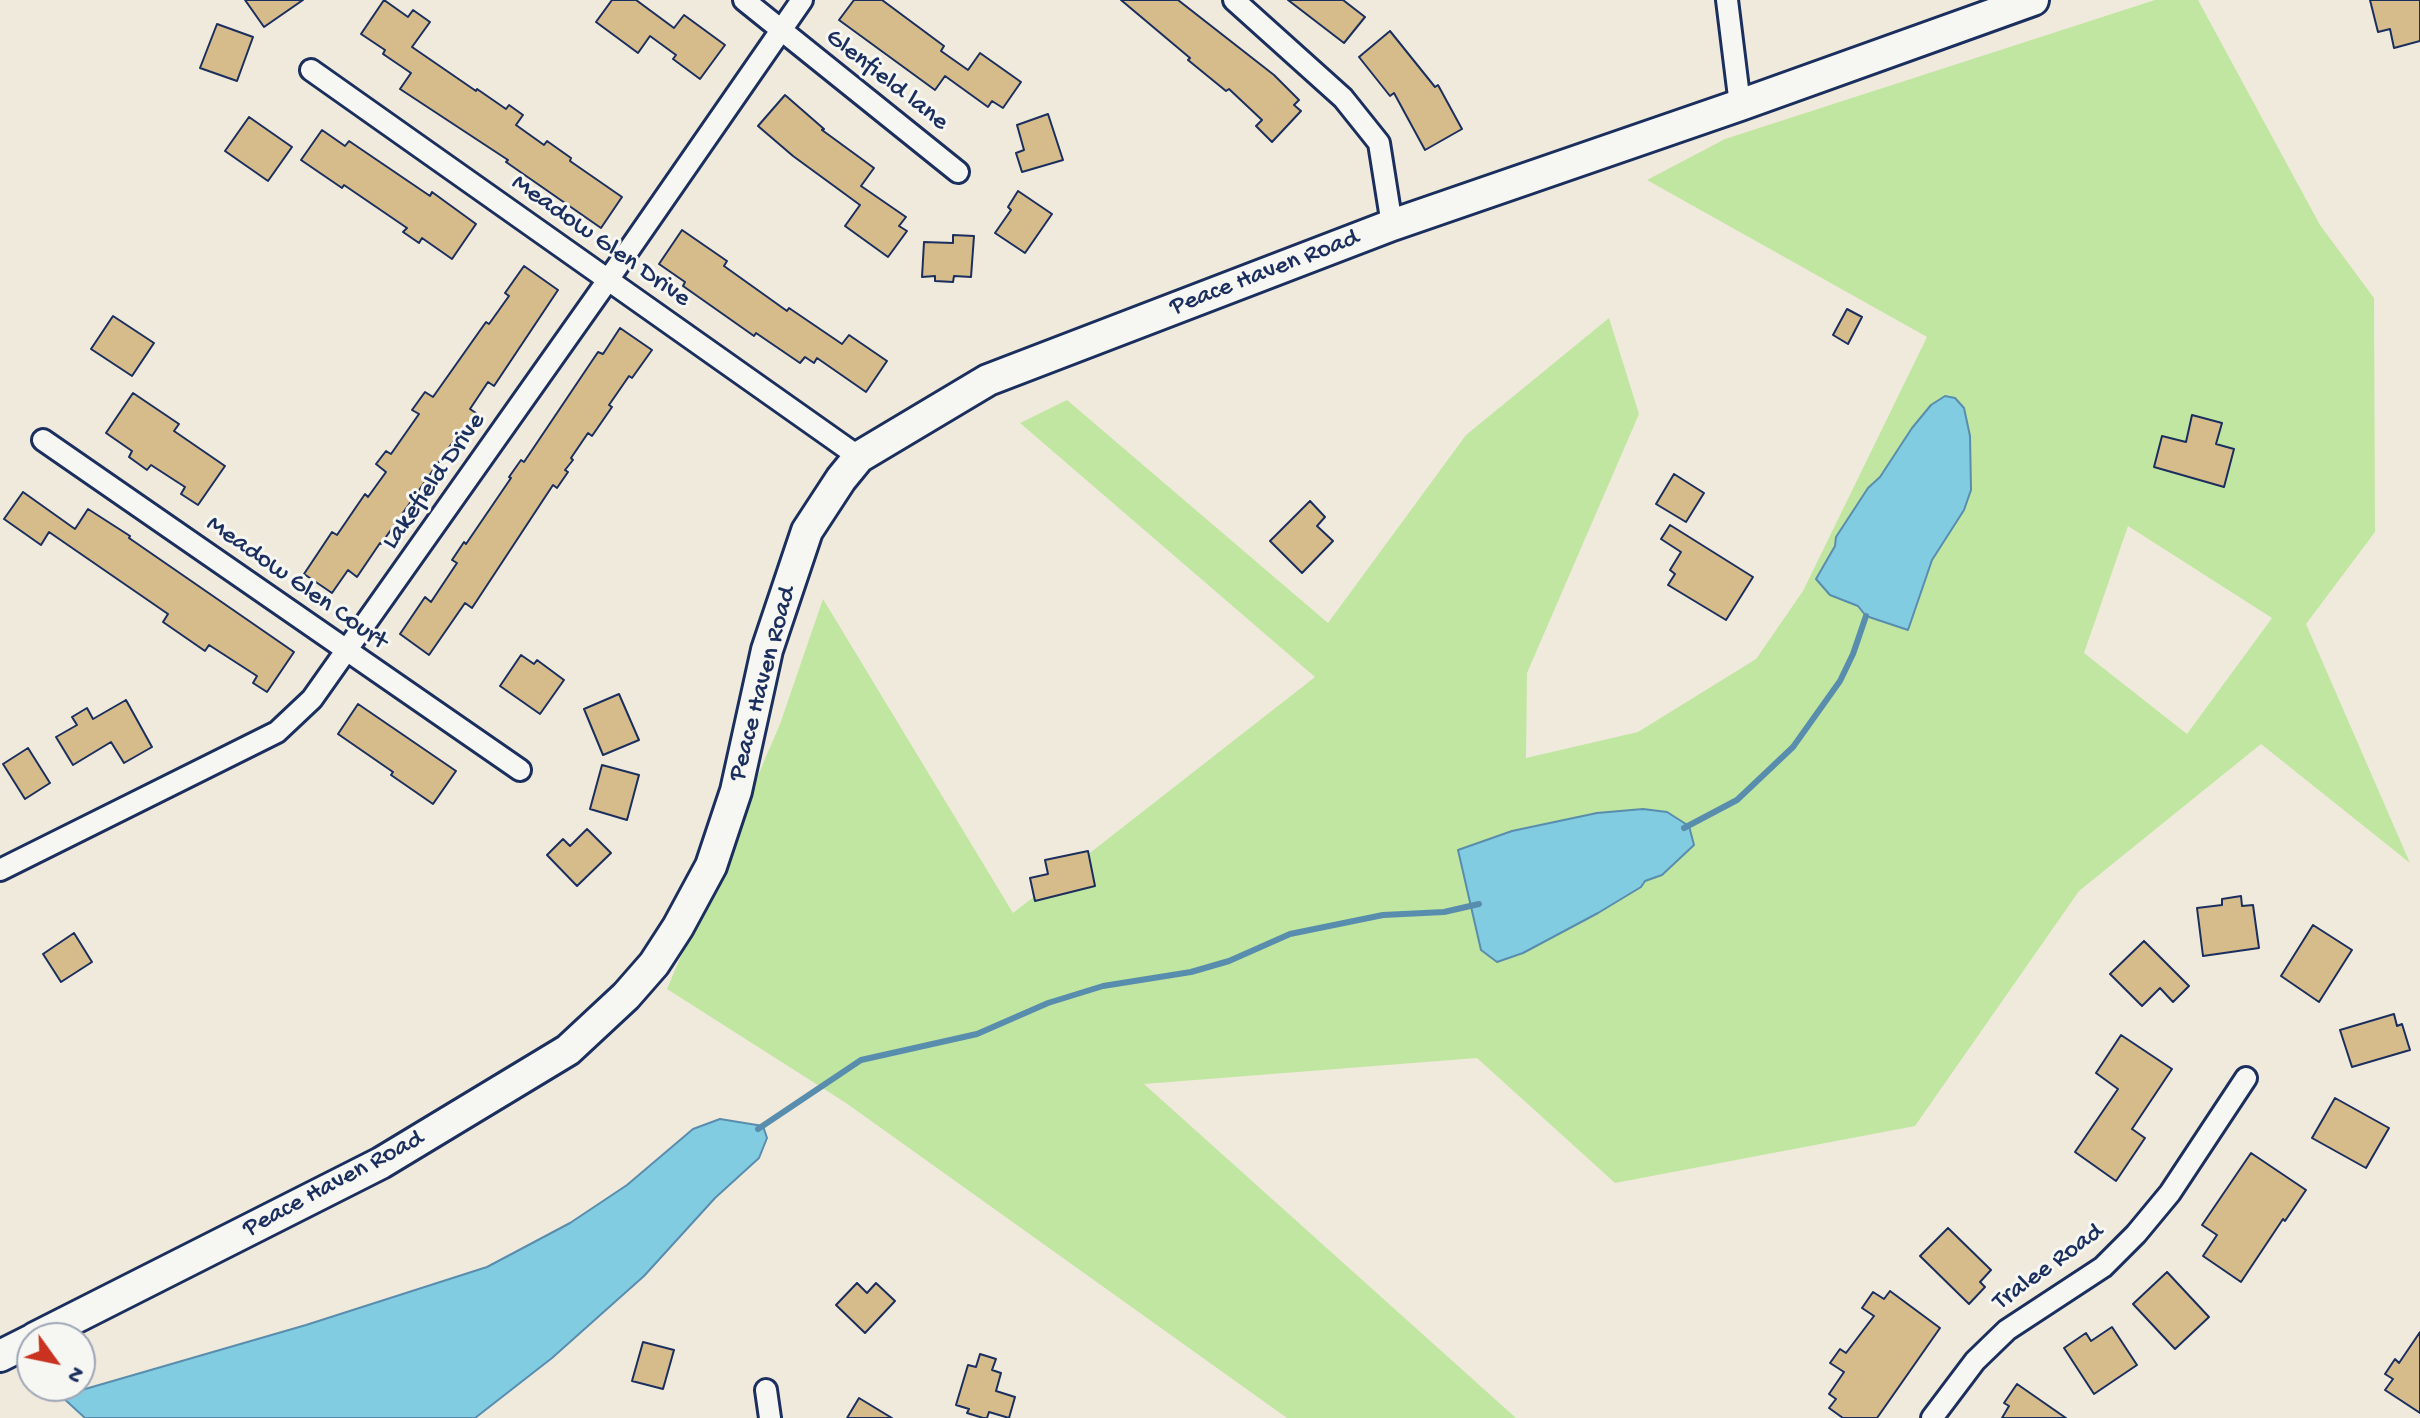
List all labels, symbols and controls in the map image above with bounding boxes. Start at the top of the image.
street label: Glenfield lane [818,23,954,139]
street label: Meadow Glen Drive [504,169,696,315]
street label: Peace Haven Road [1166,224,1364,324]
street label: Lakefield Drive [376,408,494,556]
street label: Meadow Glen Court [199,510,393,658]
street label: Peace Haven Road [723,583,805,785]
street label: Peace Haven Road [238,1124,430,1246]
street label: Tralee Road [1988,1217,2110,1319]
north arrow [16,1322,96,1402]
text: N [60,1361,89,1387]

